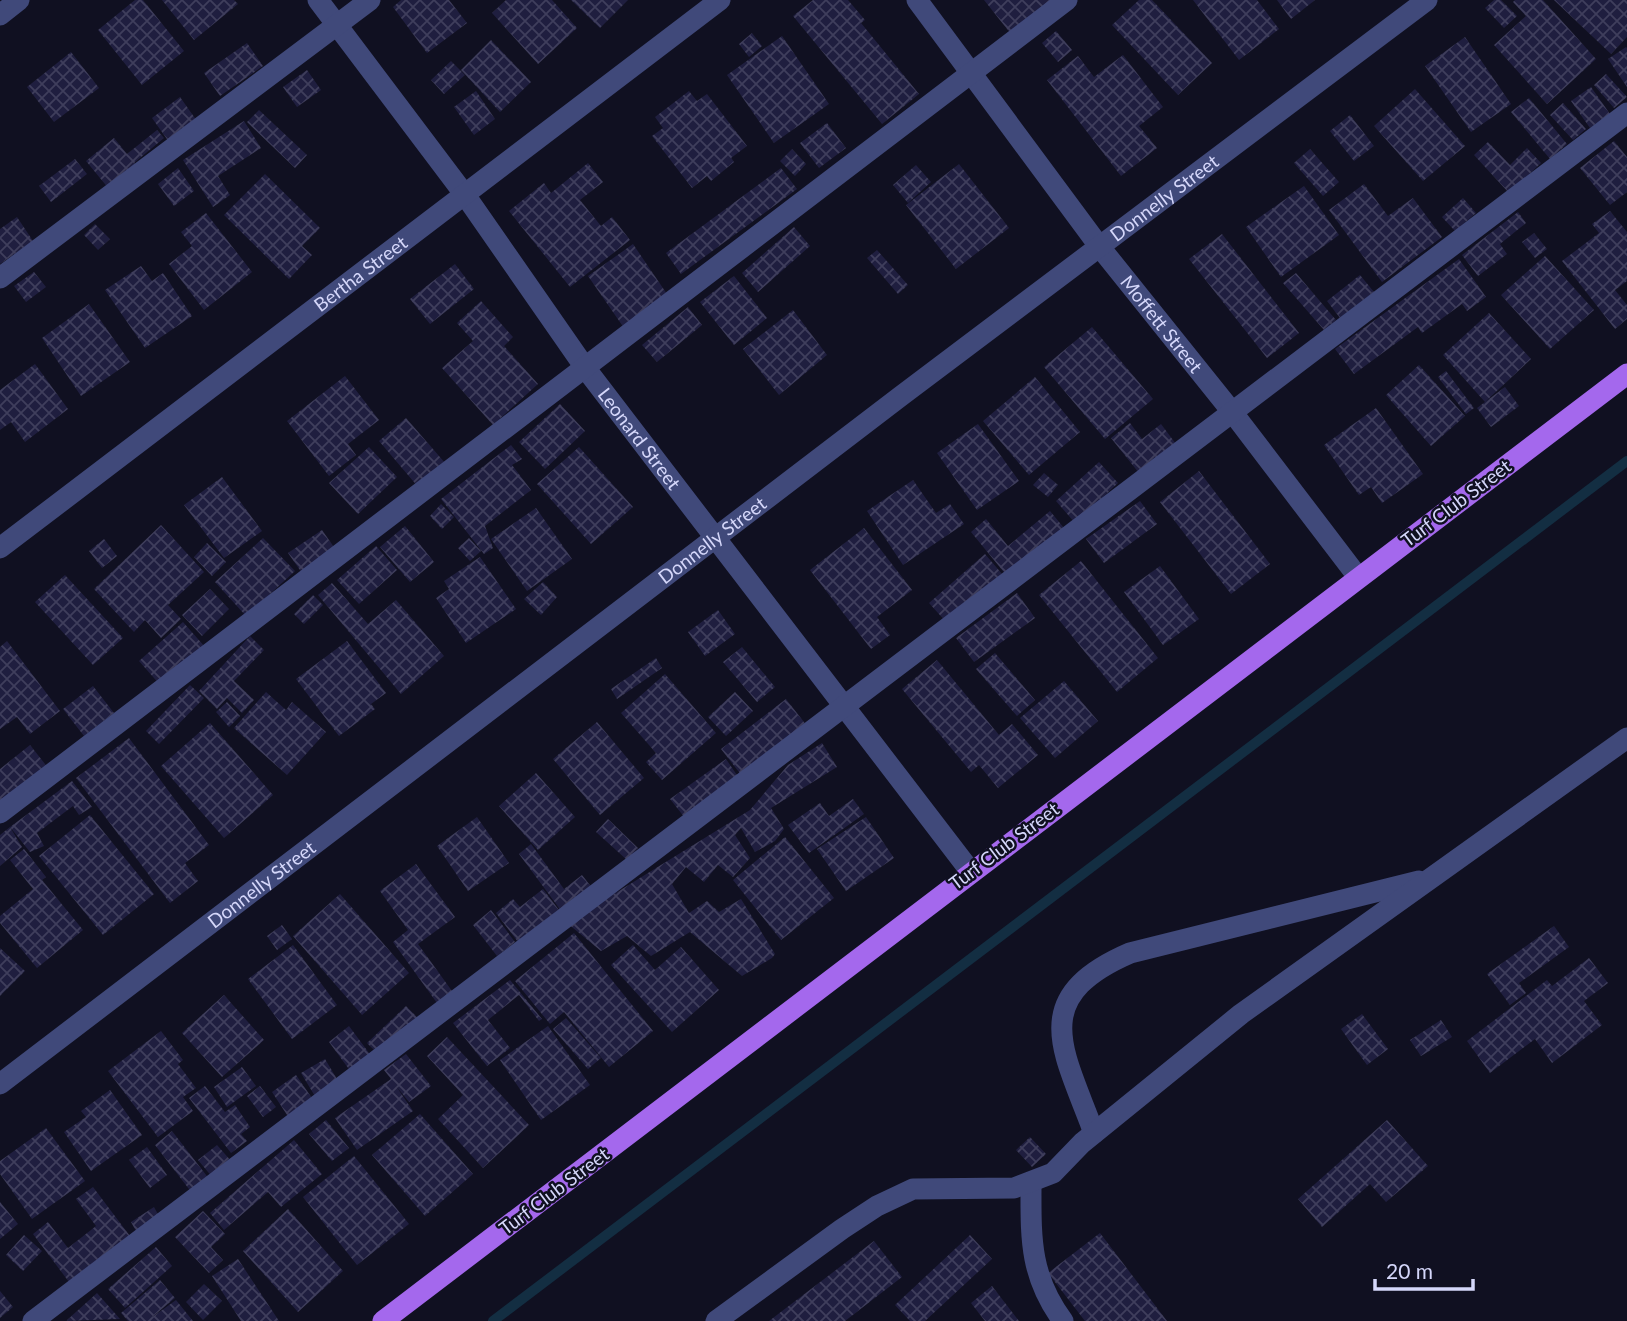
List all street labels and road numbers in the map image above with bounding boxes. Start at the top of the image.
street label: Donnelly Street [1105,149,1223,246]
street label: Bertha Street [309,230,411,316]
street label: Moffett Street [1116,270,1208,377]
street label: Leonard Street [594,383,686,494]
street label: Turf Club Street [1396,454,1515,551]
street label: Donnelly Street [653,491,770,588]
street label: Turf Club Street [944,797,1063,894]
street label: Donnelly Street [203,835,320,932]
street label: Turf Club Street [494,1142,613,1239]

